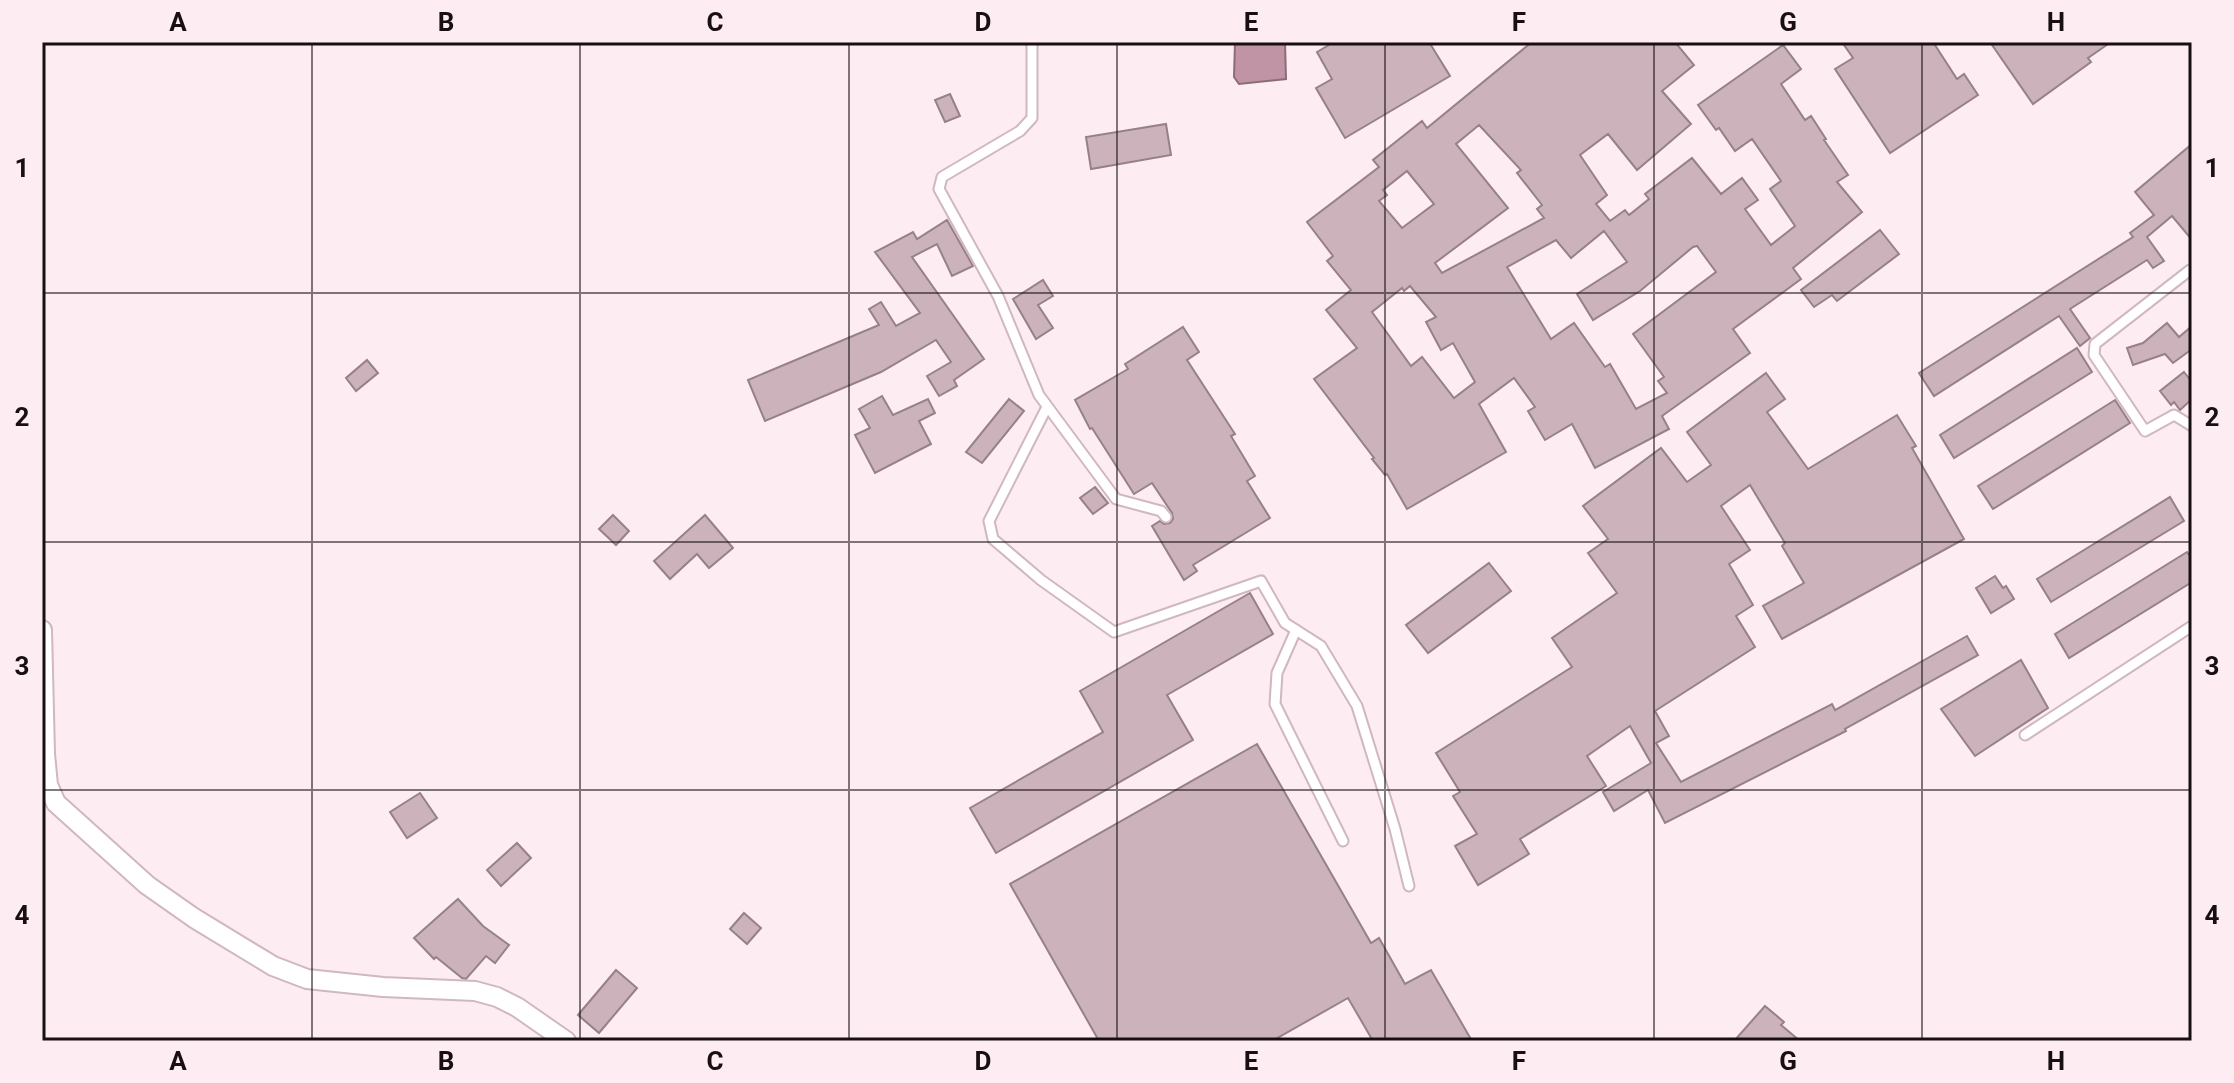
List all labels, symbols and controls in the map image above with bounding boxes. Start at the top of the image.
text: A [169,7,187,37]
text: B [438,7,454,37]
text: C [706,7,724,37]
text: D [975,7,991,37]
text: E [1244,7,1259,37]
text: F [1512,7,1526,37]
text: G [1779,7,1797,37]
text: H [2047,7,2065,37]
text: 1 [15,153,29,183]
text: 1 [2205,153,2219,183]
text: 2 [15,402,29,432]
text: 2 [2205,402,2219,432]
text: 3 [15,651,29,681]
text: 3 [2205,651,2219,681]
text: 4 [15,900,30,930]
text: 4 [2205,900,2220,930]
text: A [169,1046,187,1076]
text: B [438,1046,454,1076]
text: C [706,1046,724,1076]
text: D [975,1046,991,1076]
text: E [1244,1046,1259,1076]
text: F [1512,1046,1526,1076]
text: G [1779,1046,1797,1076]
text: H [2047,1046,2065,1076]

